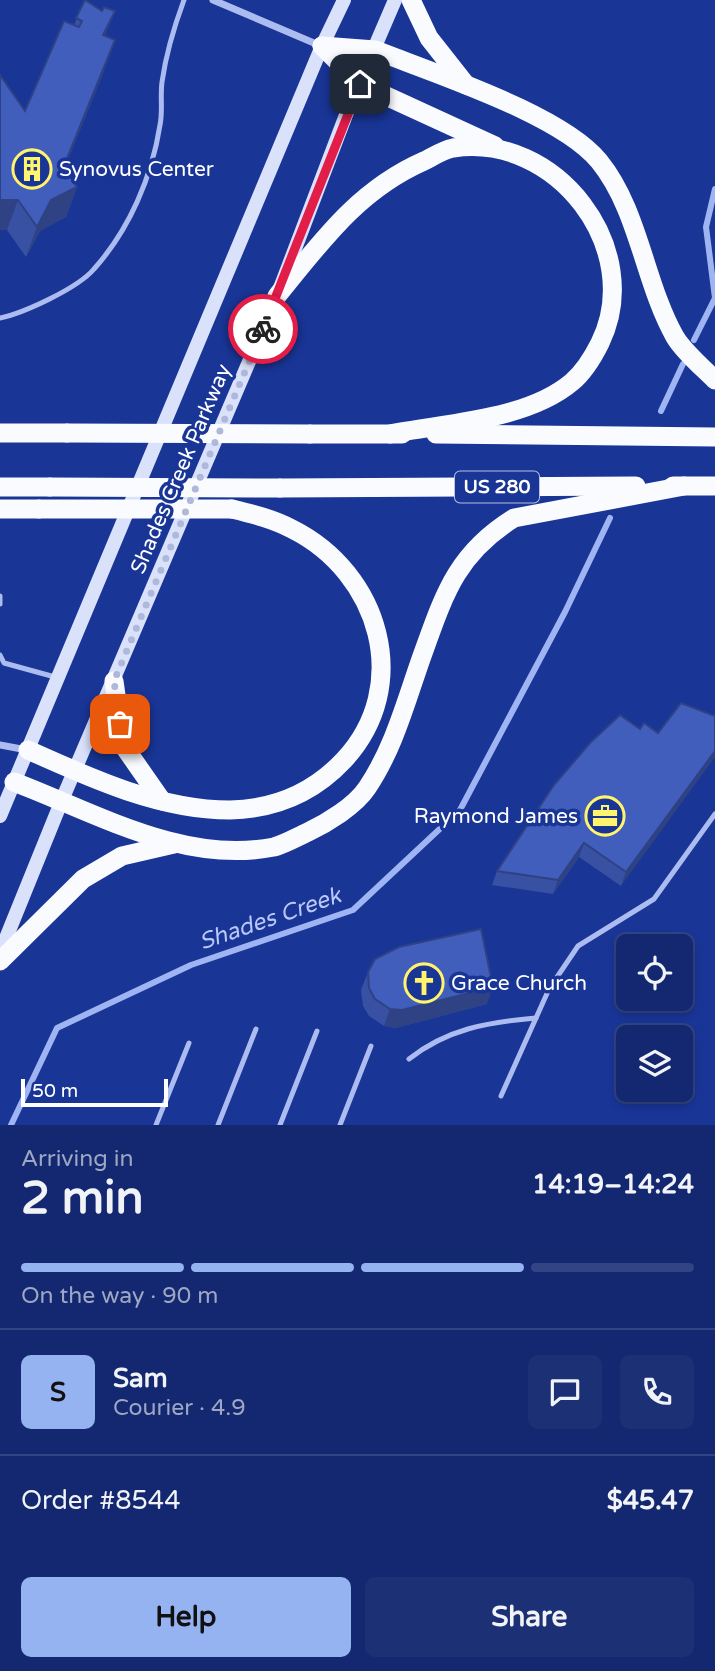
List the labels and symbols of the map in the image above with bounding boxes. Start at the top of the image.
pin [330,54,390,114]
building icon: Synovus Center [11,148,53,190]
place label: Synovus Center [59,157,214,182]
courier [228,294,298,364]
street label: Shades Creek Parkway [126,360,236,578]
road number: US 280 [455,472,539,502]
pin [90,694,150,754]
office icon: Raymond James [584,795,626,837]
place label: Raymond James [414,804,578,829]
water label: Shades Creek [195,881,346,956]
church icon: Grace Church [403,962,445,1004]
place label: Grace Church [451,971,587,996]
scale bar [21,1076,168,1108]

